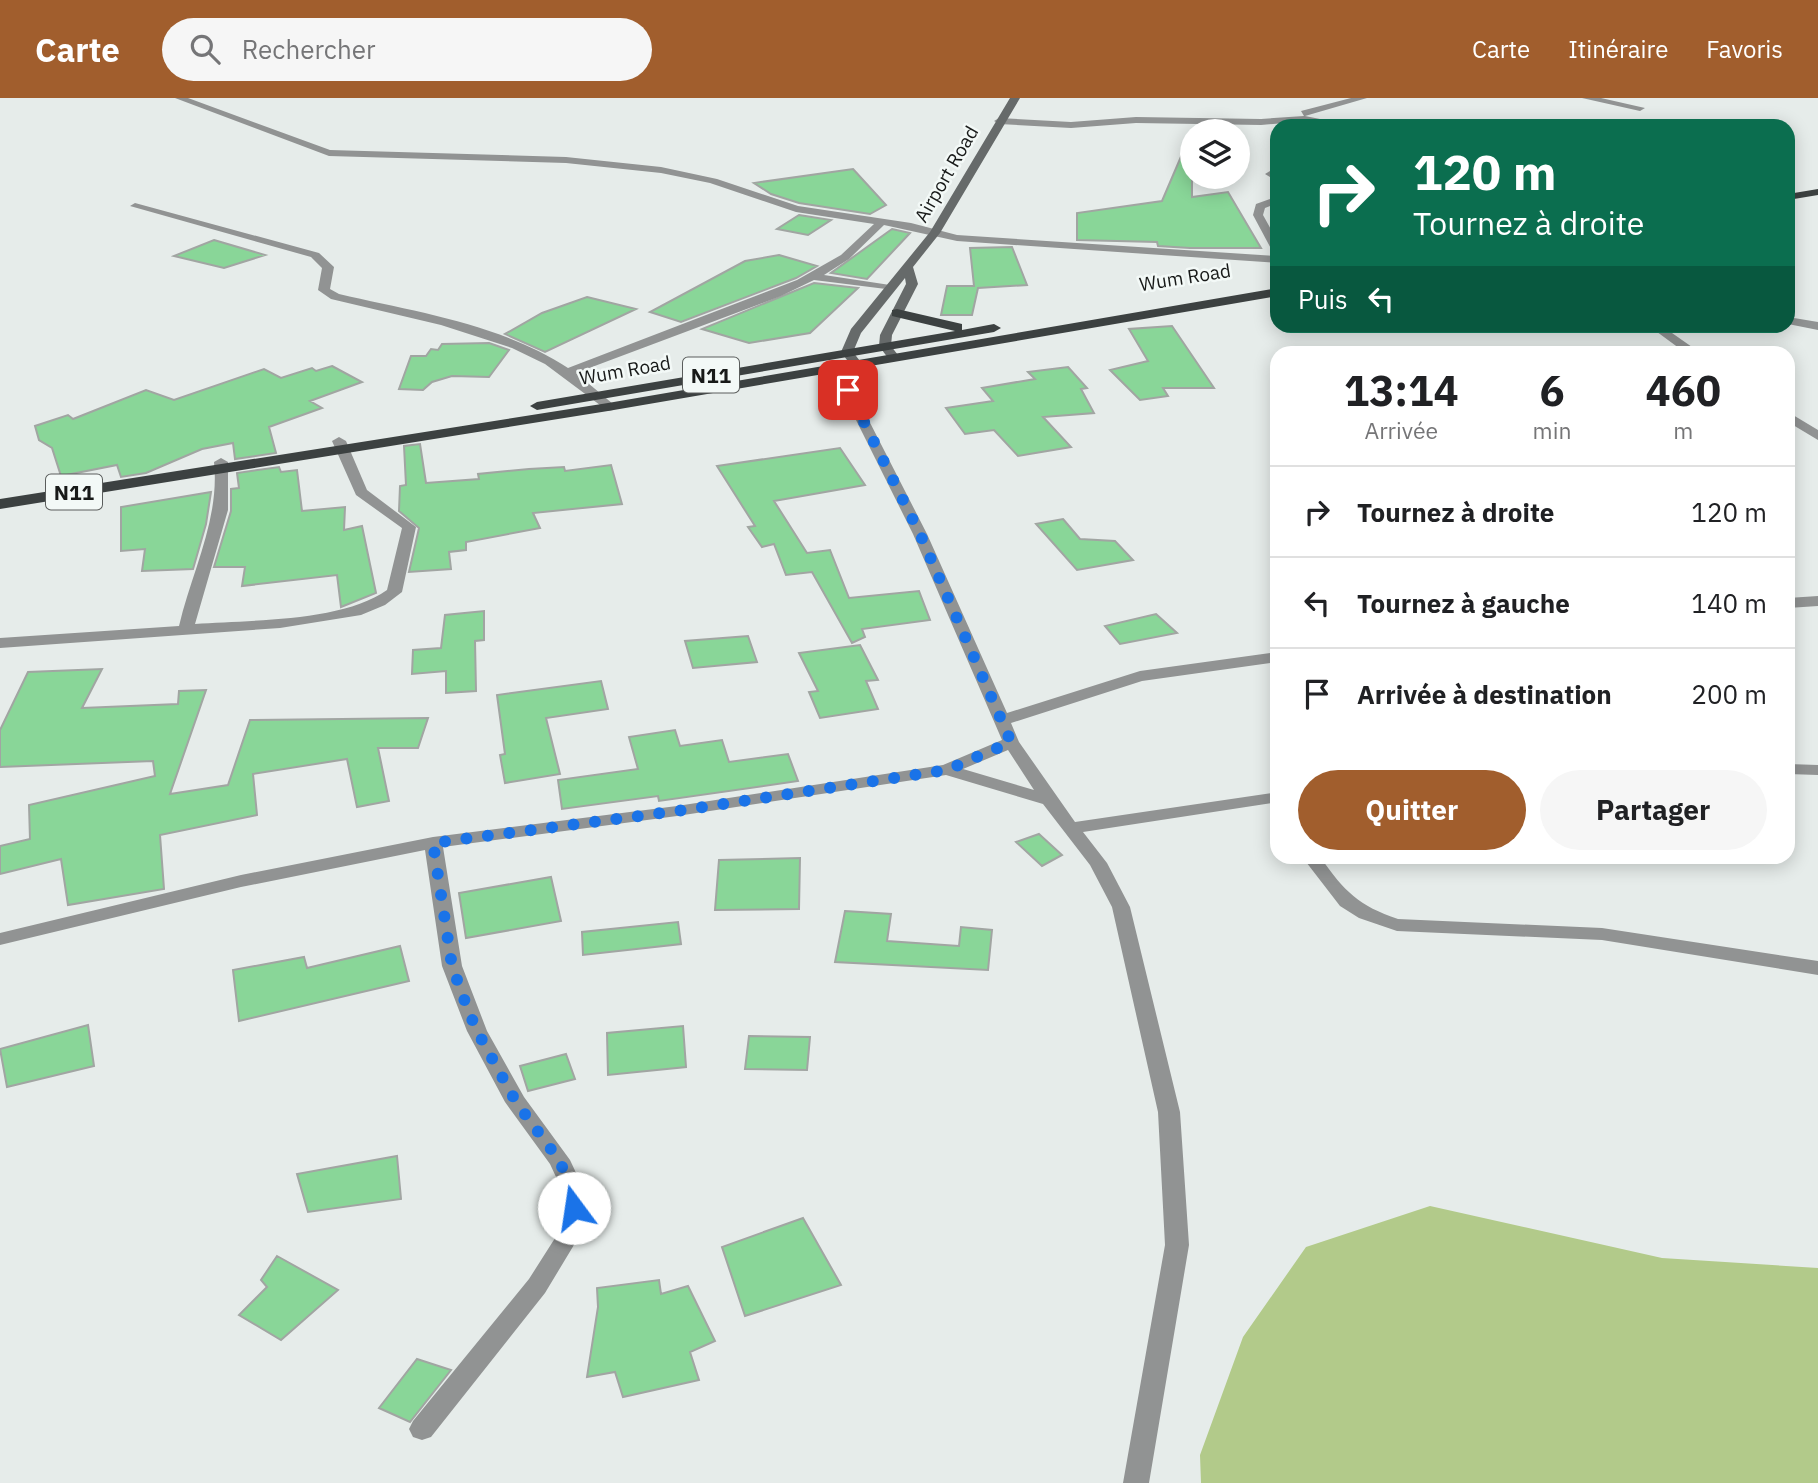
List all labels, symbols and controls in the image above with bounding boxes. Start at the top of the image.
search box [162,18,652,81]
text: Carte [35,28,120,71]
icon: search [186,30,224,68]
text: Rechercher [242,32,376,66]
text: Carte [1472,33,1530,65]
text: Itinéraire [1568,33,1668,65]
text: Favoris [1706,33,1783,65]
map controls [1180,119,1250,189]
button: layers [1180,119,1250,189]
street label: Airport Road [909,121,983,227]
text: 120 m [1413,140,1557,203]
icon: right [1298,147,1389,238]
text: Tournez à droite [1413,202,1644,244]
street label: Wum Road [1137,258,1233,296]
icon: left [1362,280,1400,318]
text: Puis [1298,282,1348,316]
street label: Wum Road [577,350,673,390]
road number: N11 [683,358,739,392]
pin [818,360,878,420]
text: 13:14 [1344,363,1459,418]
text: 6 [1539,363,1565,418]
text: 460 [1645,363,1721,418]
icon: arrive [829,371,867,409]
text: Arrivée [1364,415,1438,445]
text: min [1533,415,1571,445]
text: m [1673,415,1693,445]
road number: N11 [46,474,102,510]
icon: right [1298,493,1336,531]
text: Tournez à droite [1357,495,1554,529]
text: 120 m [1691,495,1767,529]
icon: left [1298,584,1336,622]
text: Tournez à gauche [1357,586,1570,620]
text: 140 m [1691,586,1767,620]
icon: arrive [1298,675,1336,713]
text: Arrivée à destination [1357,677,1612,711]
text: 200 m [1691,677,1767,711]
button: Quitter [1298,770,1526,850]
button: Partager [1540,770,1767,850]
position arrow [537,1171,611,1245]

